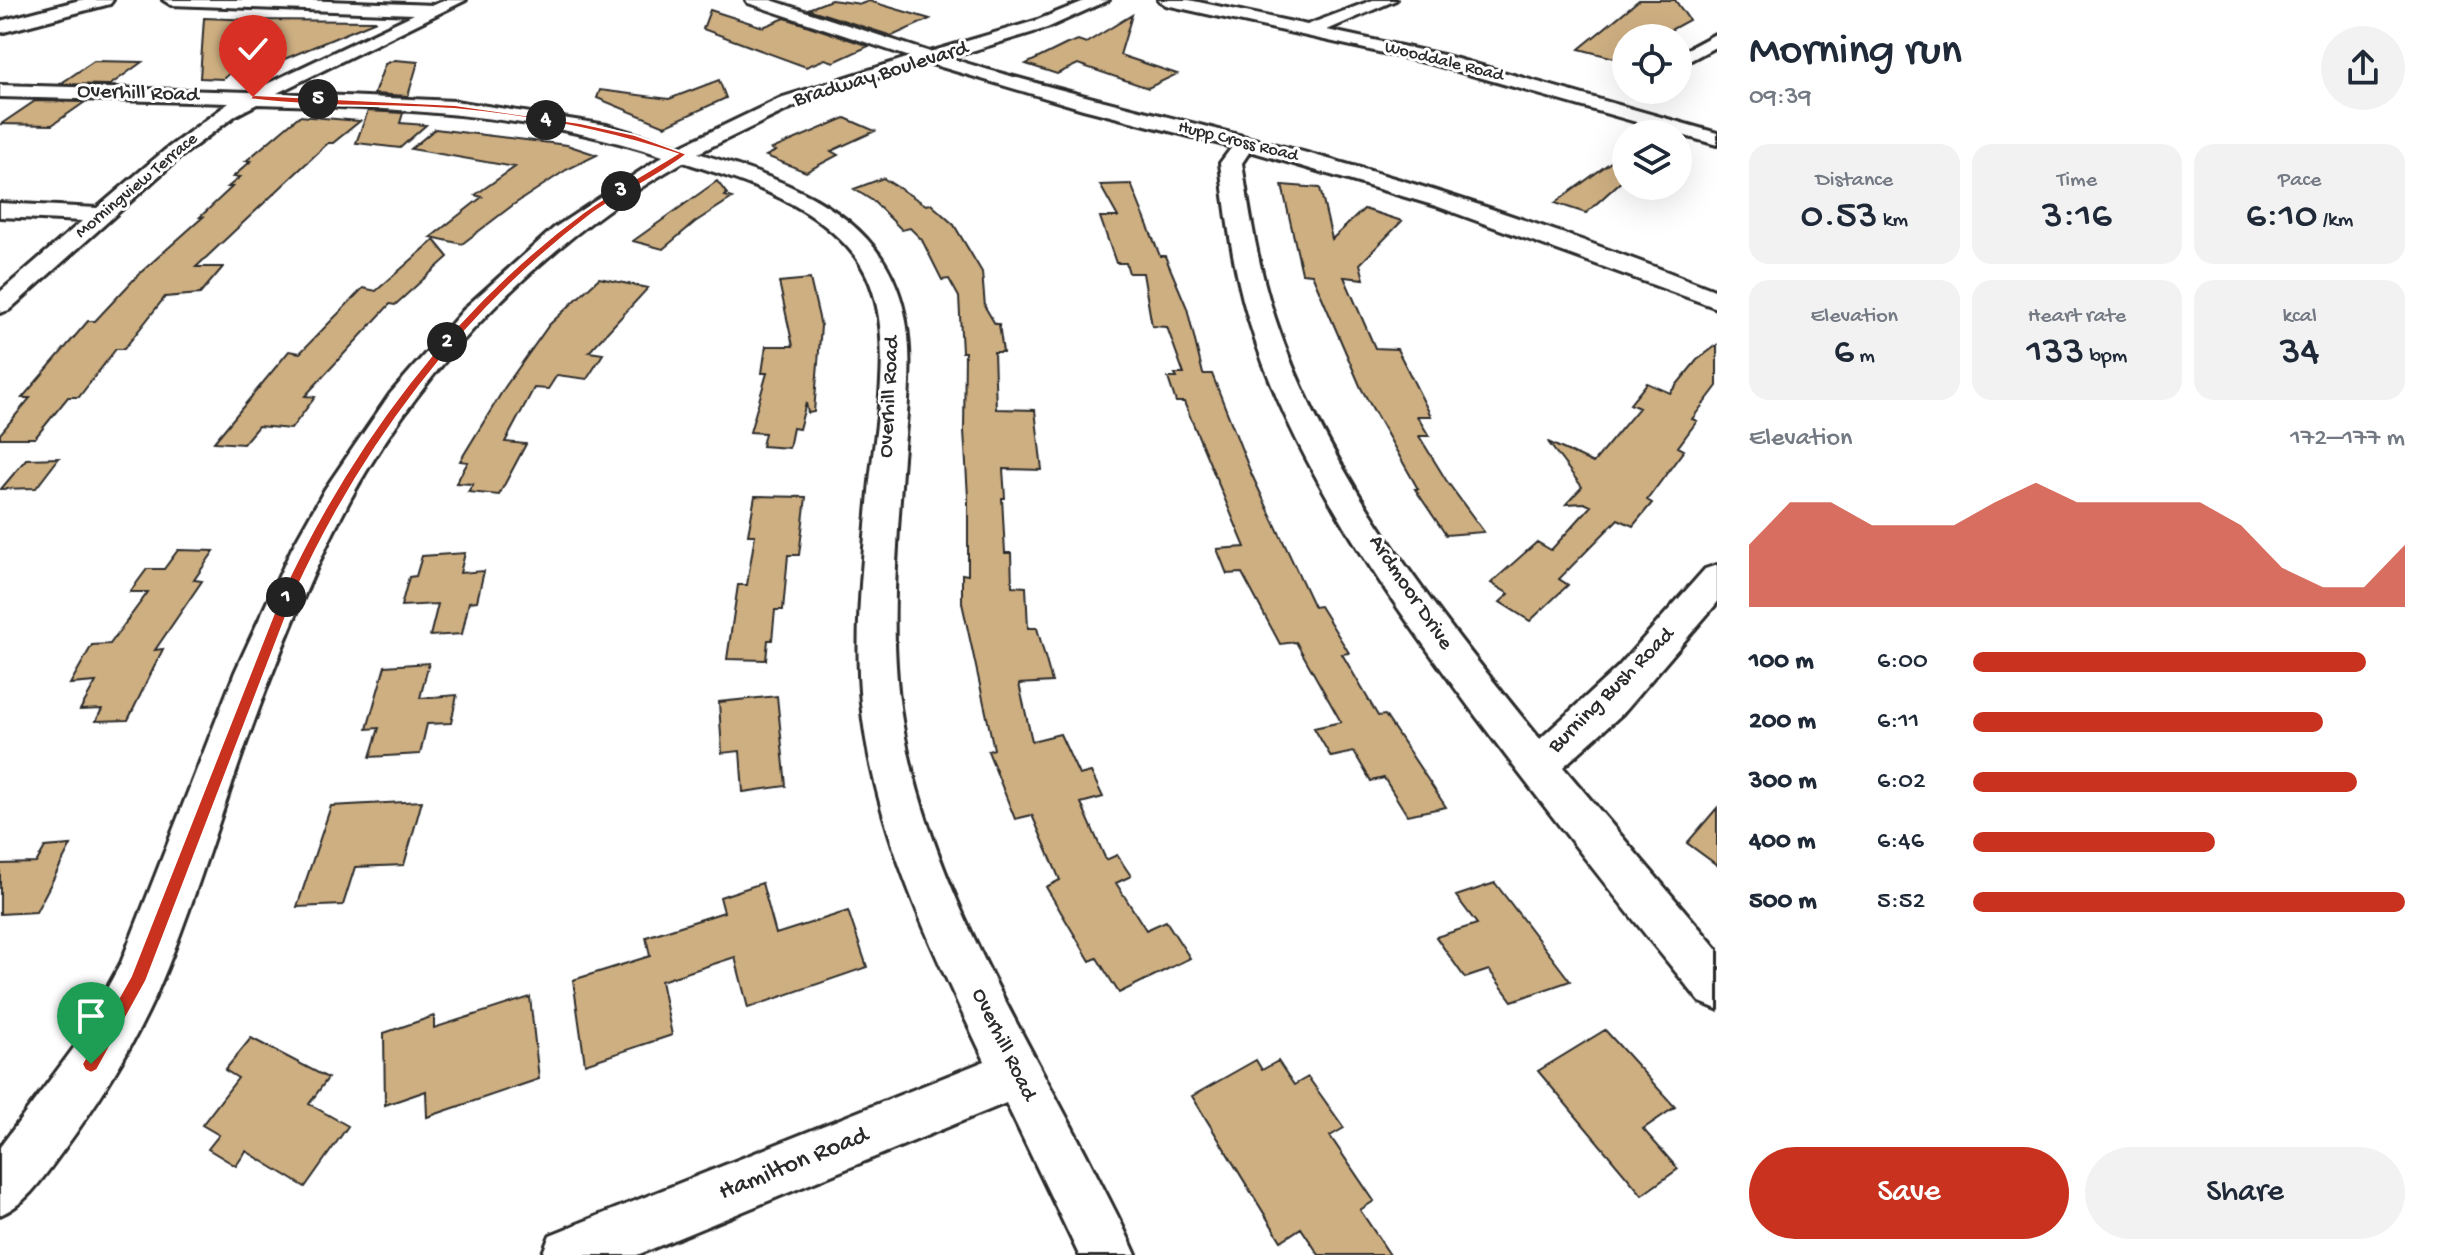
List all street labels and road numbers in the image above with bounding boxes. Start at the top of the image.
street label: Bradway Boulevard [790,35,973,114]
street label: Wooddale Road [1382,37,1507,87]
street label: Overhill Road [77,79,201,109]
street label: Hupp Cross Road [1176,117,1302,167]
street label: Morningview Terrace [72,128,203,243]
street label: Overhill Road [874,333,906,458]
street label: Ardmoor Drive [1362,531,1458,656]
street label: Burning Bush Road [1543,621,1682,760]
street label: Overhill Road [965,985,1042,1107]
street label: Hamilton Road [715,1120,875,1209]

